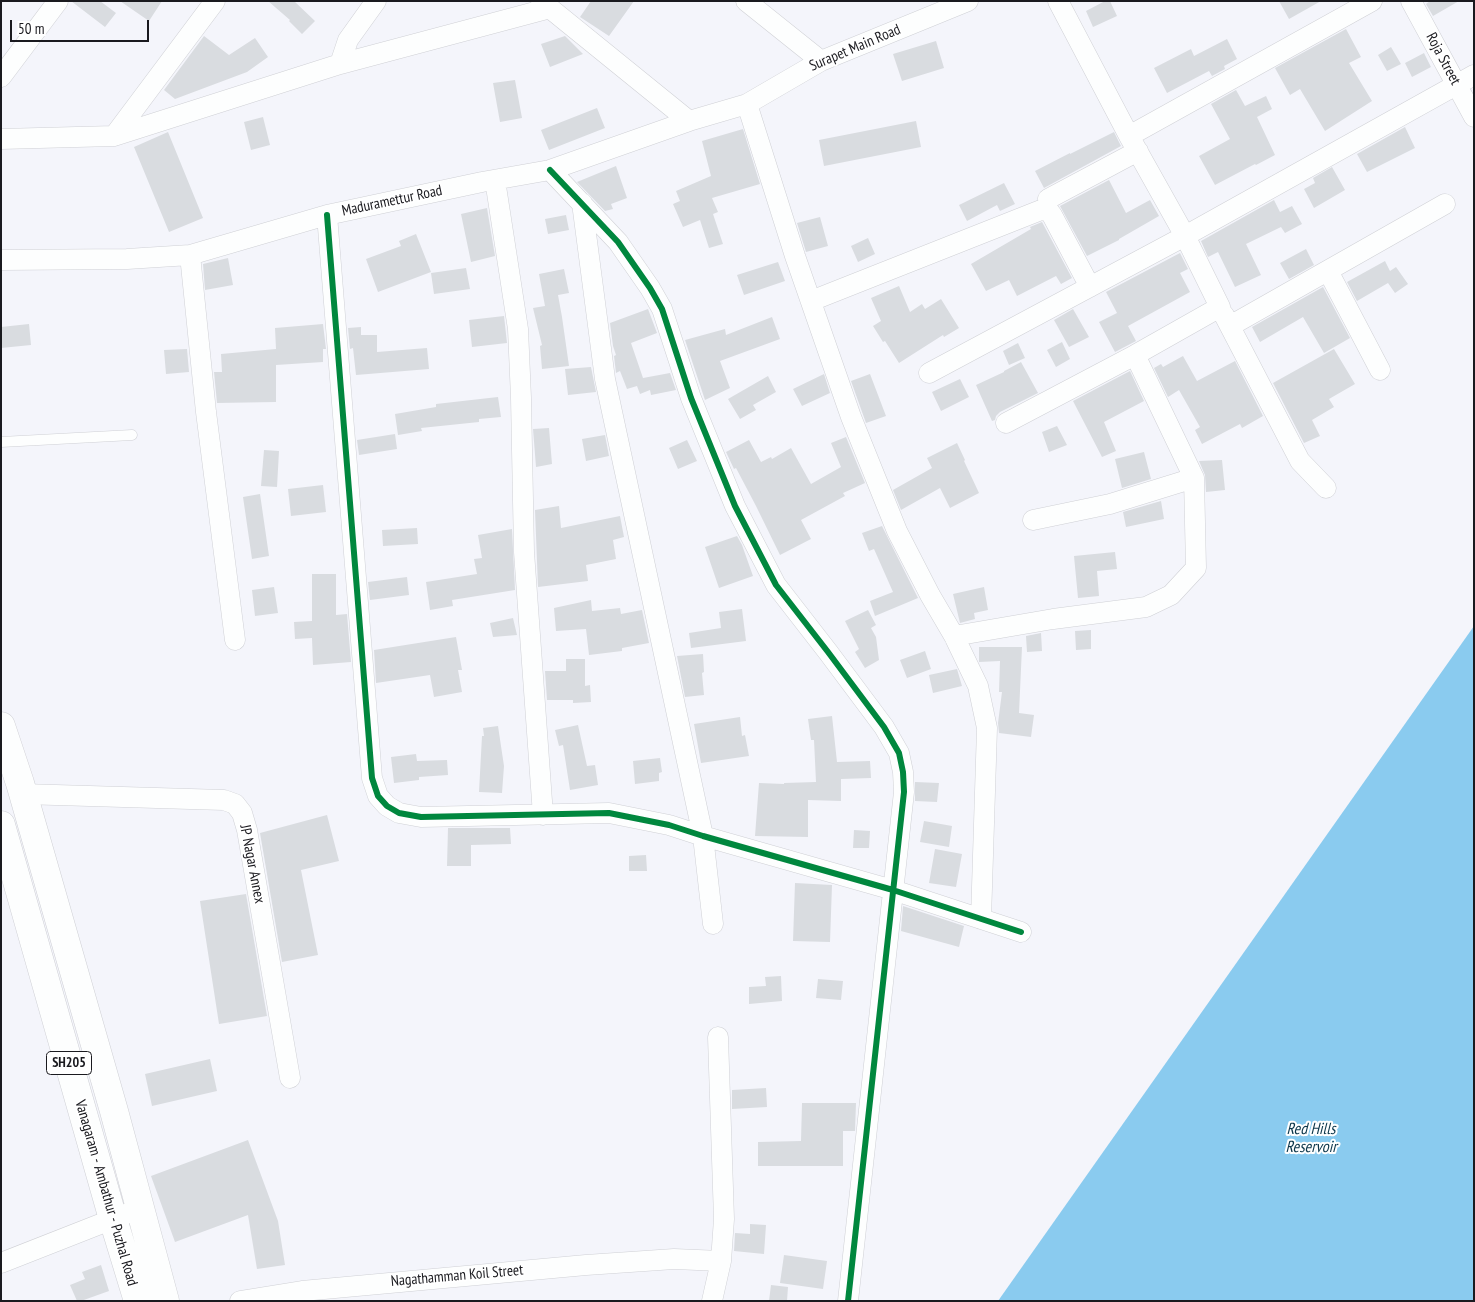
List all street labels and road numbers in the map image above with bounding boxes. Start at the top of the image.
street label: Surapet Main Road [807,21,903,75]
street label: Roja Street [1422,30,1464,88]
street label: Maduramettur Road [340,182,444,220]
street label: JP Nagar Annex [236,823,268,905]
road number: SH205 [46,1052,92,1074]
street label: Vanagaram - Ambathur - Puzhal Road [71,1098,141,1288]
street label: Nagathamman Koil Street [390,1261,524,1291]

